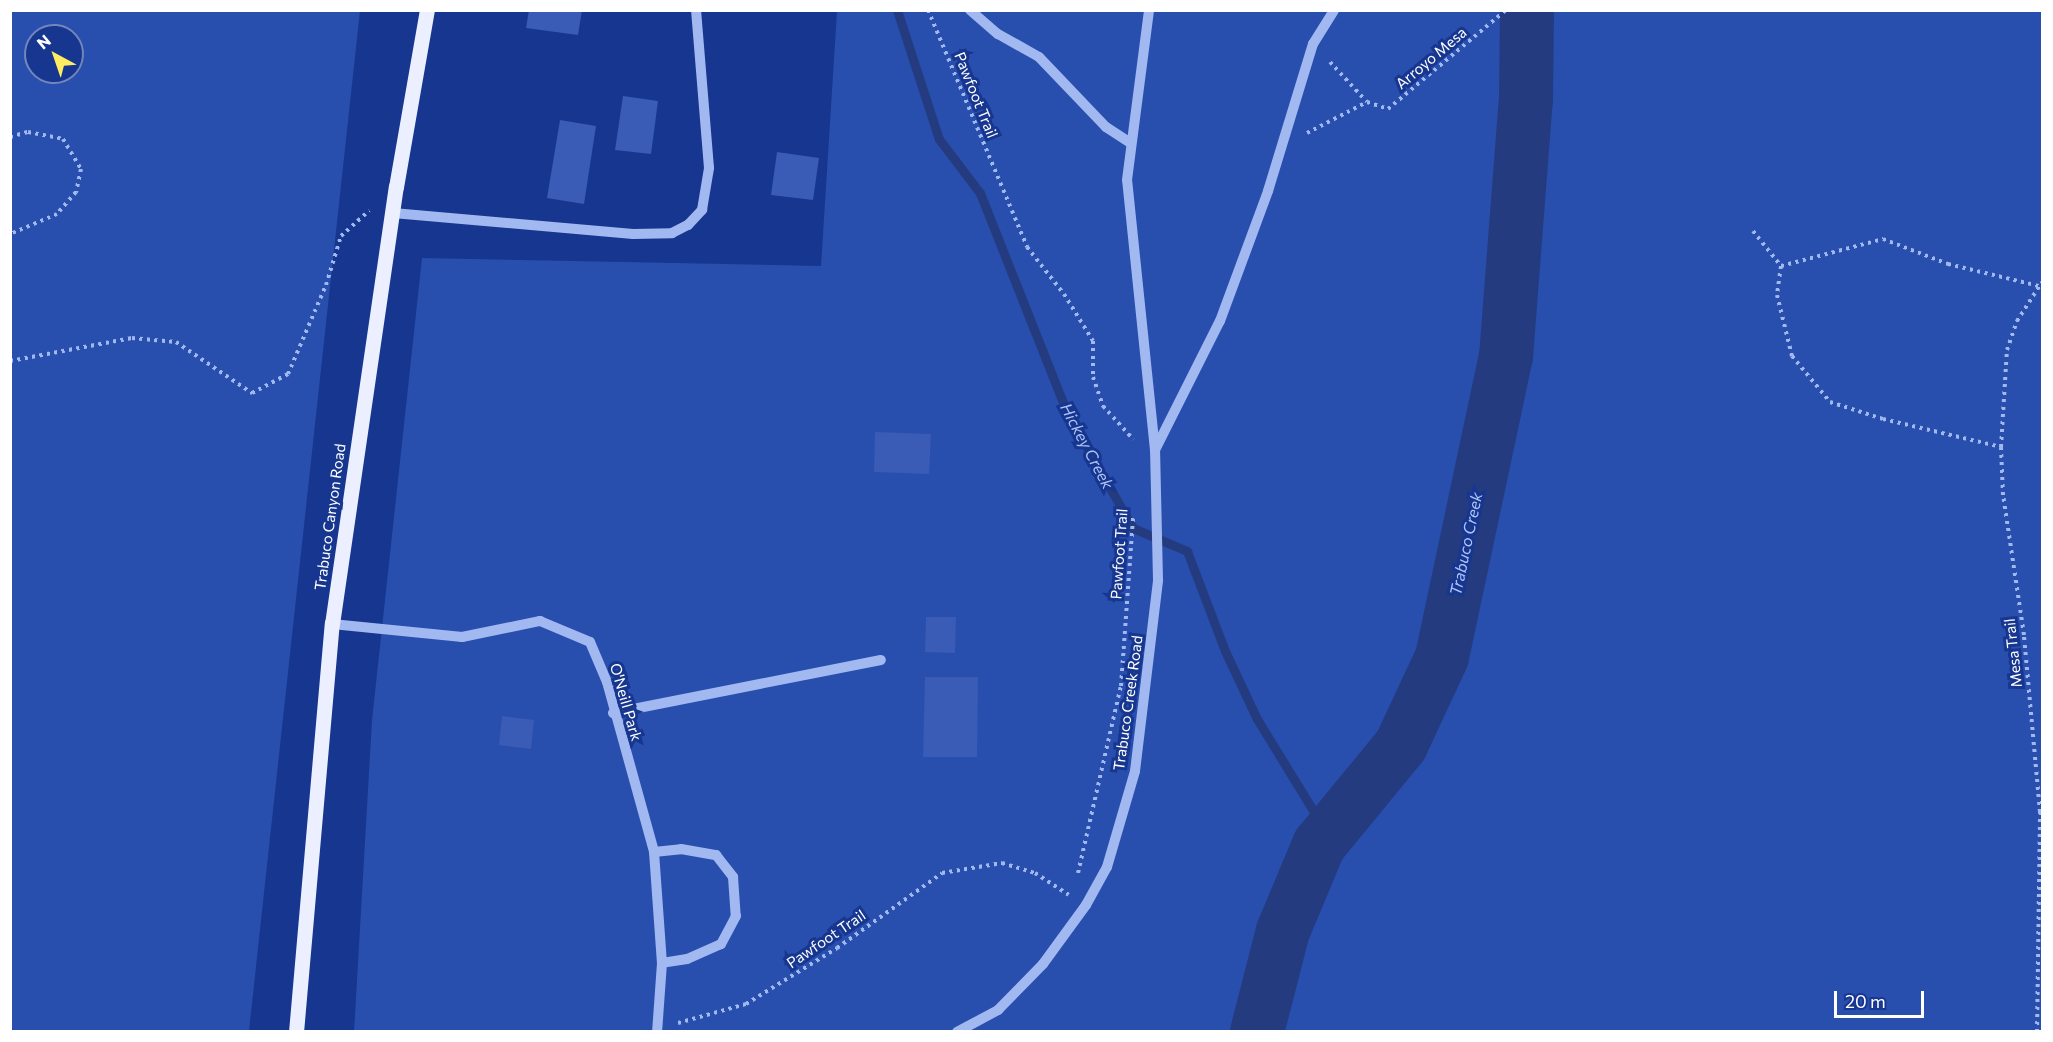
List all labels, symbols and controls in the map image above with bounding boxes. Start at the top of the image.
street label: Arroyo Mesa [1392,23,1470,93]
north arrow [24,24,84,84]
text: N [33,30,54,52]
street label: Pawfoot Trail [951,49,1001,141]
water label: Hickey Creek [1056,400,1118,492]
street label: Trabuco Canyon Road [311,442,349,592]
water label: Trabuco Creek [1446,491,1486,597]
street label: Pawfoot Trail [1107,508,1131,600]
street label: Mesa Trail [2000,618,2026,688]
street label: Trabuco Creek Road [1110,634,1146,772]
street label: O'Neill Park [606,661,646,743]
street label: Pawfoot Trail [783,906,869,972]
scale bar [1837,979,1927,1017]
text: 20 m [1845,990,1886,1012]

